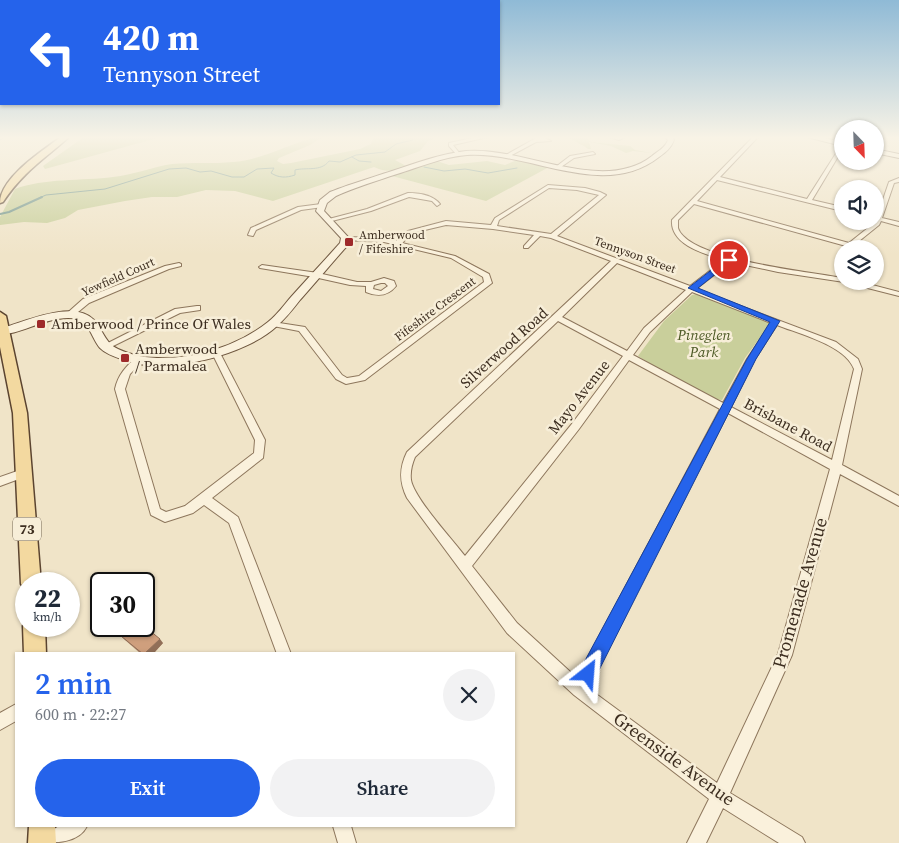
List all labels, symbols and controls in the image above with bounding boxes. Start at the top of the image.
text: 420 m [103,14,199,62]
icon: left [20,20,85,85]
text: Tennyson Street [103,59,260,89]
north arrow [834,120,884,170]
map controls [834,120,884,290]
button: sound [834,180,884,230]
place label: Amberwood / Fifeshire [359,227,425,257]
street label: Tennyson Street [592,233,678,277]
marker: Amberwood / Fifeshire [343,236,355,248]
pin [708,239,750,281]
button: layers [834,240,884,290]
icon: arrive [715,246,743,274]
street label: Yewfield Court [79,254,157,300]
street label: Fifeshire Crescent [391,273,479,345]
street label: Silverwood Road [455,302,552,393]
place label: Amberwood / Prince Of Wales [51,313,251,334]
marker: Amberwood / Prince Of Wales [35,318,47,330]
park label: Pineglen Park [676,324,731,362]
place label: Amberwood / Parmalea [135,338,218,376]
marker: Amberwood / Parmalea [119,352,131,364]
street label: Mayo Avenue [543,355,615,438]
street label: Brisbane Road [740,393,836,457]
street label: Promenade Avenue [766,514,833,671]
road number: 73 [13,518,41,540]
speed limit sign: 30 [90,572,155,637]
text: 22 [34,581,61,615]
text: km/h [33,609,62,625]
position arrow [561,647,613,699]
text: 2 min [35,663,112,704]
button: close [443,669,495,721]
text: 600 m · 22:27 [35,703,126,725]
street label: Greenside Avenue [608,706,740,811]
button: Exit [35,759,260,817]
button: Share [270,759,495,817]

